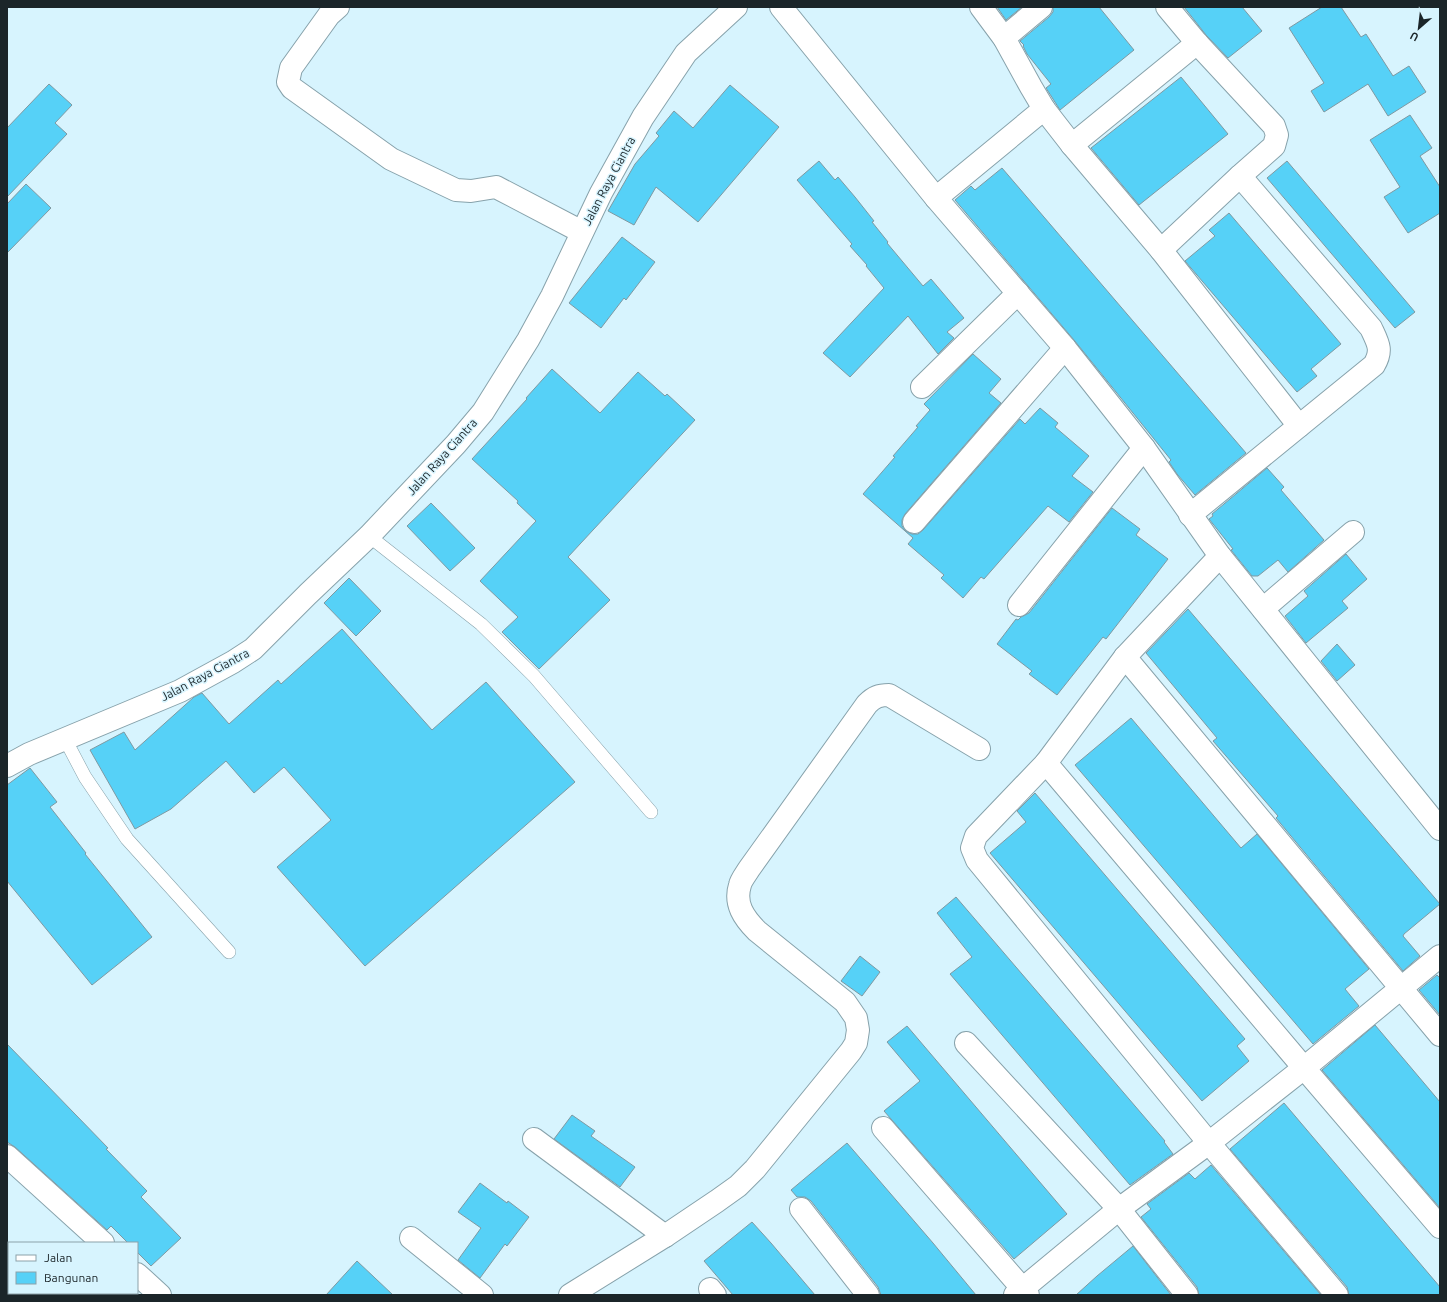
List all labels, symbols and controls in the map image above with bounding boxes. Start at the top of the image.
north arrow [1399,8,1439,48]
text: U [1408,30,1421,44]
street label: Jalan Raya Ciantra [580,134,637,227]
street label: Jalan Raya Ciantra [404,416,479,497]
street label: Jalan Raya Ciantra [158,646,251,703]
legend [8,1242,138,1294]
text: Jalan [44,1251,72,1264]
text: Bangunan [44,1271,98,1284]

